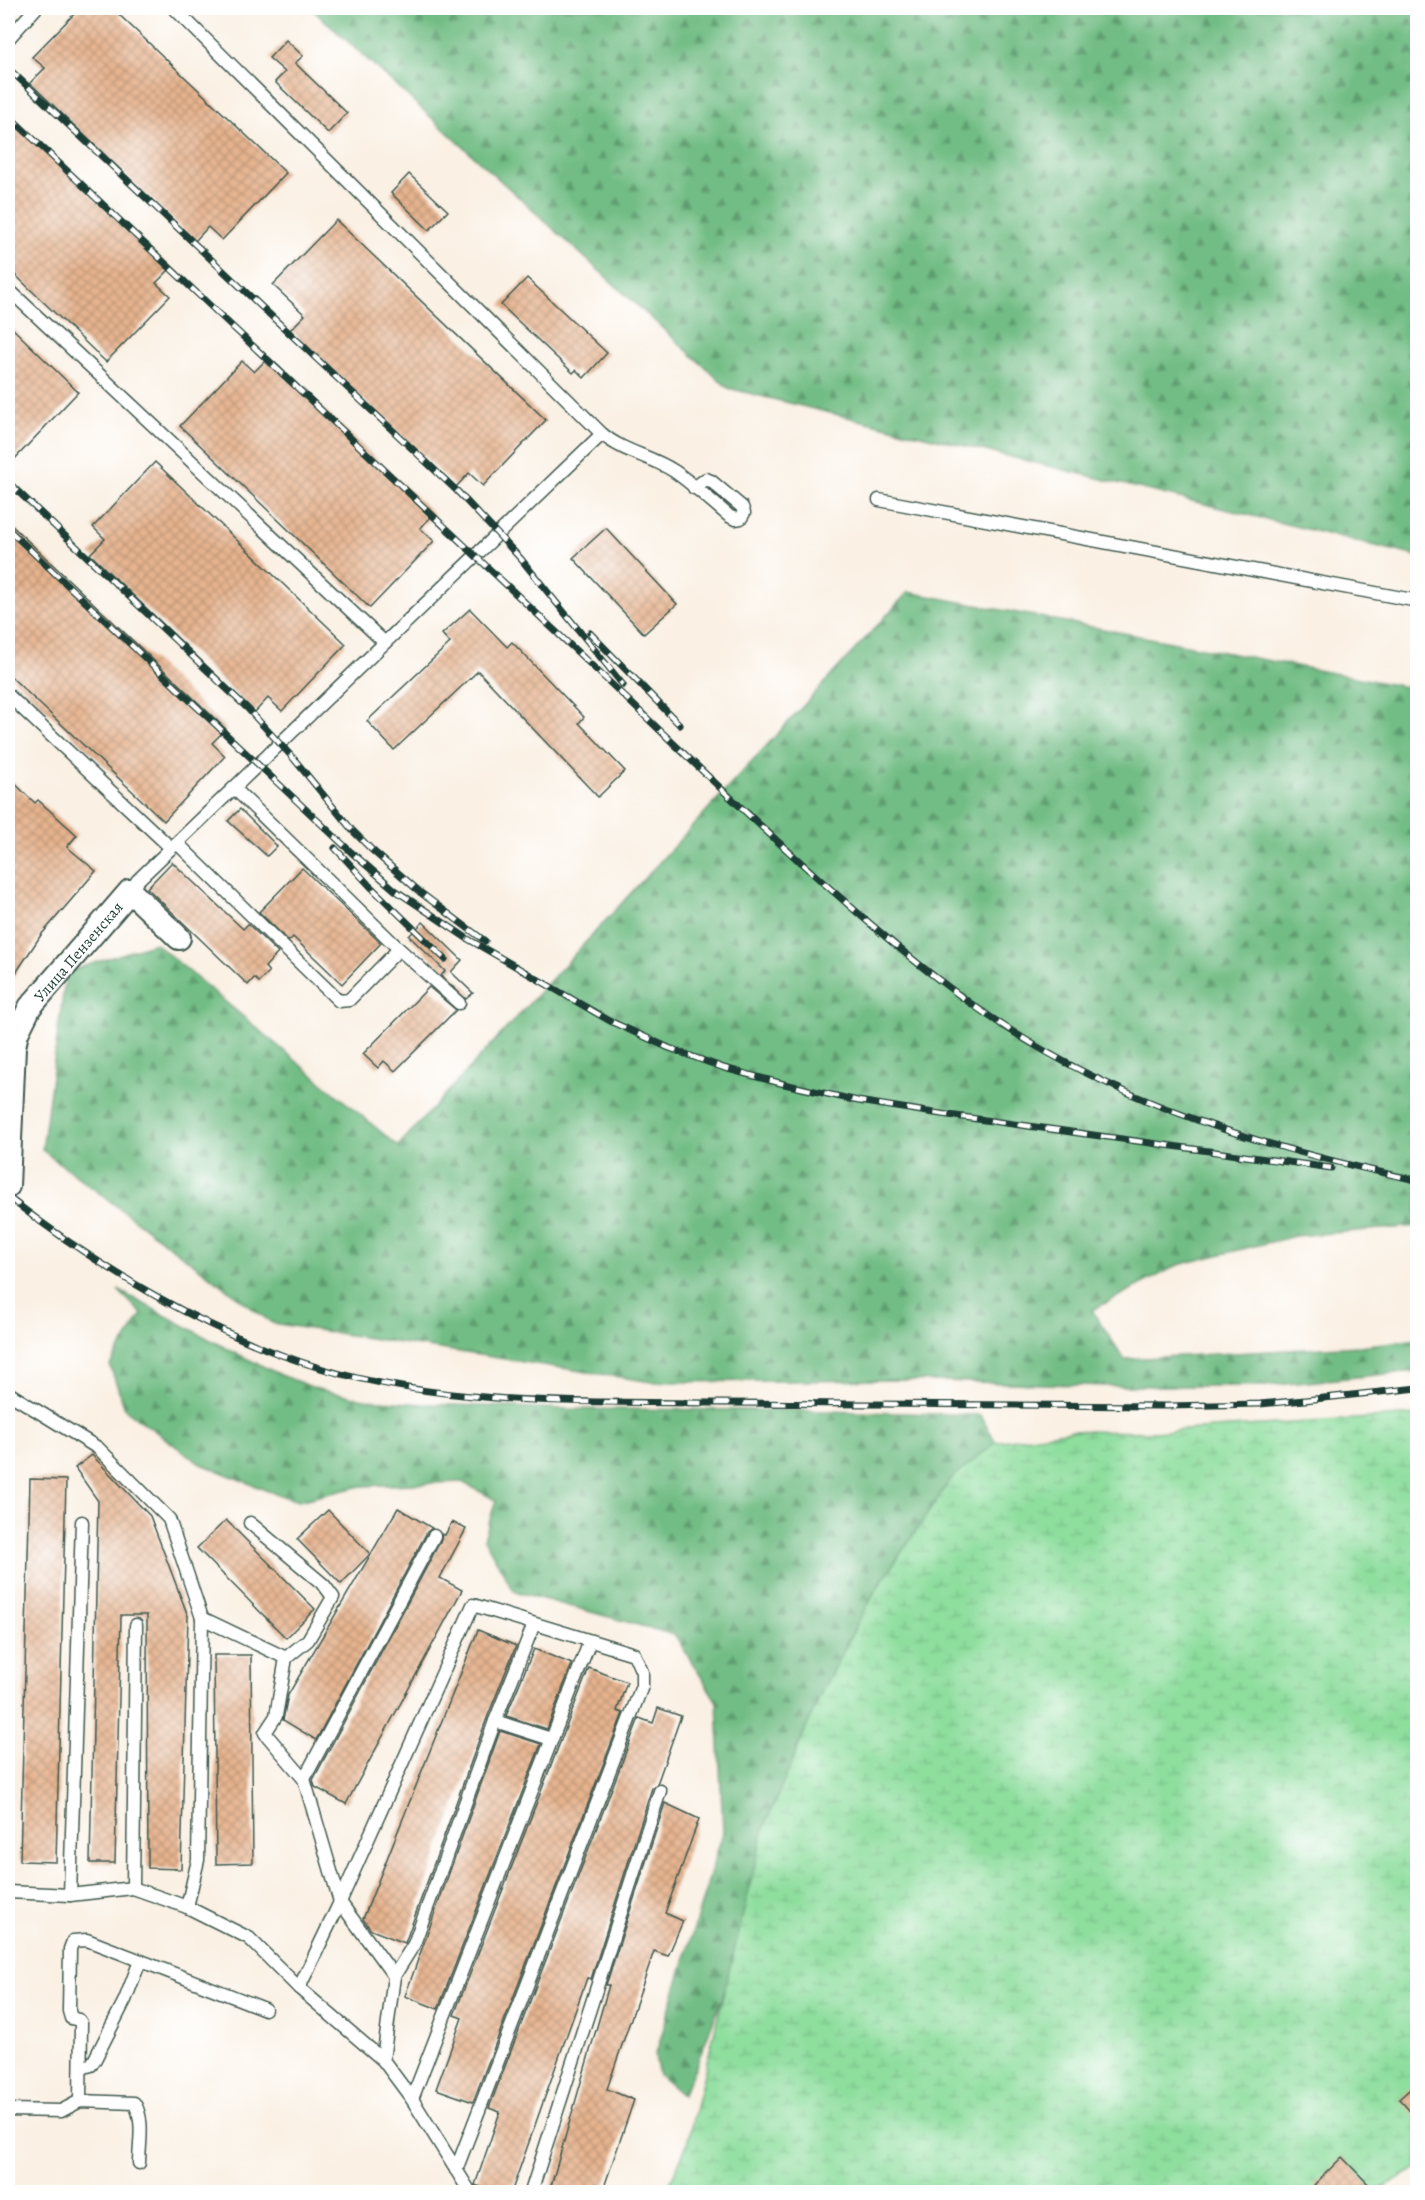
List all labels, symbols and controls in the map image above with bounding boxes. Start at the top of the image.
street label: Улица Пензенская [29,897,128,1007]

